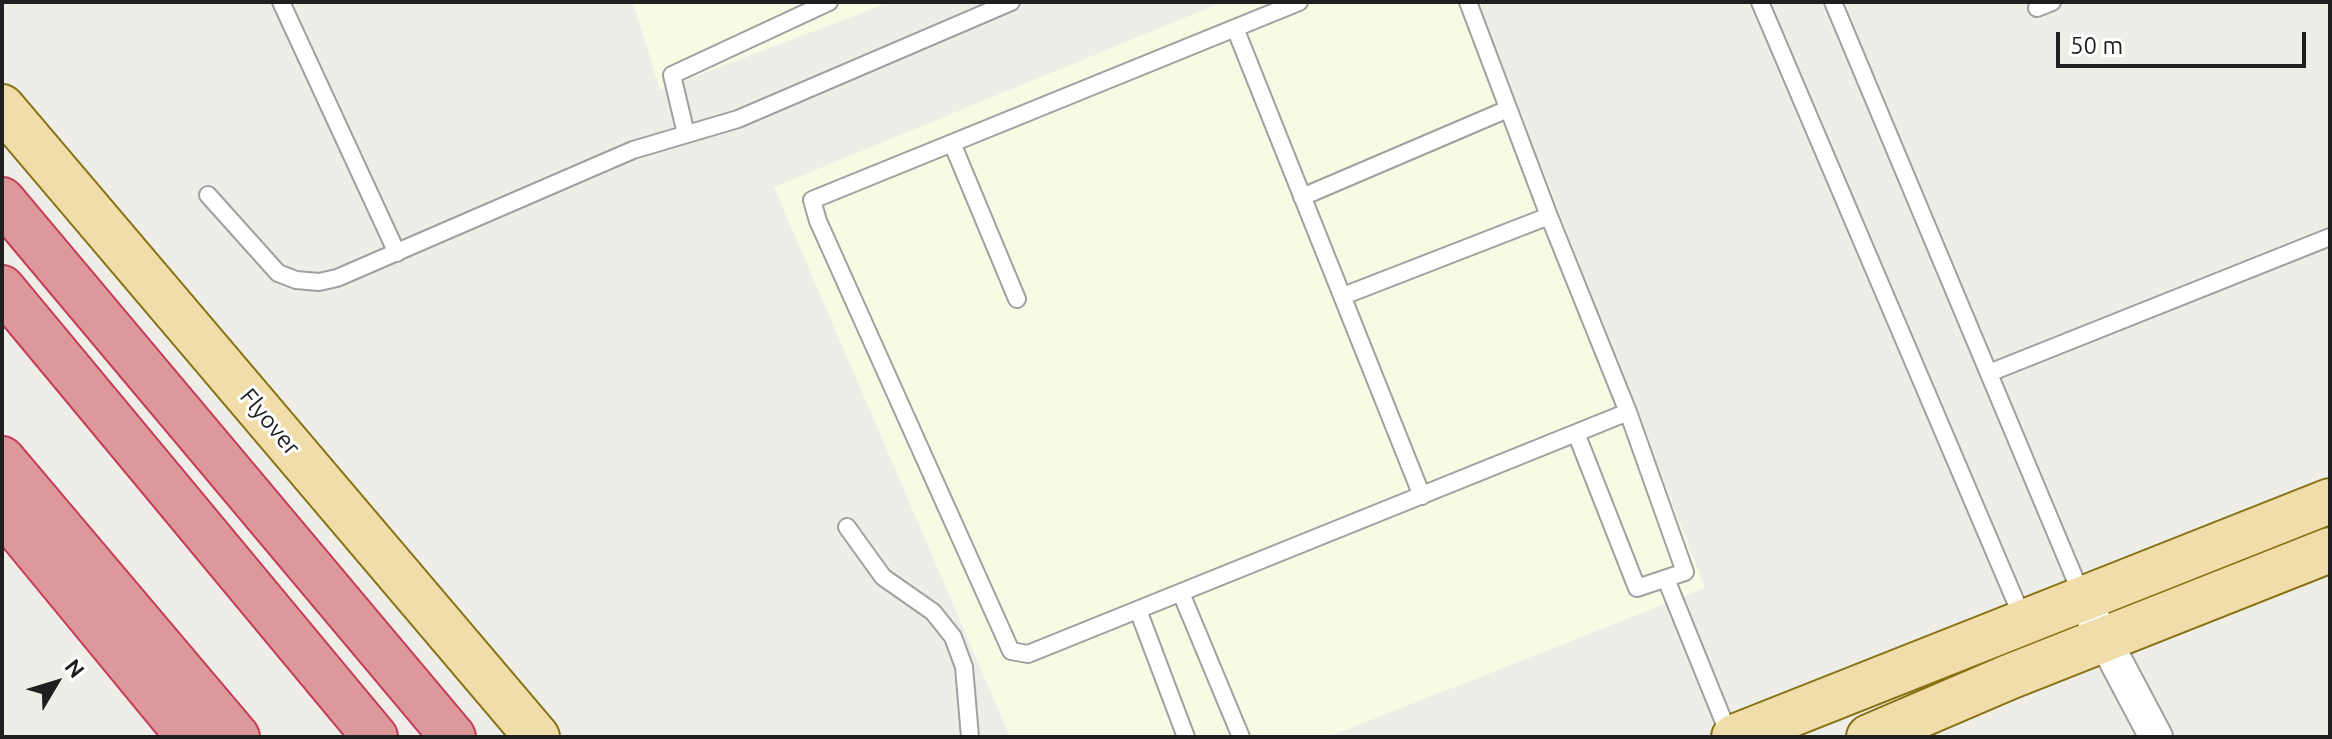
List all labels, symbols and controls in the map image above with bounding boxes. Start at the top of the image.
scale bar [2060,16,2310,66]
text: 50 m [2070,32,2123,59]
street label: Flyover [234,383,306,461]
north arrow [16,643,96,723]
text: N [60,654,90,682]

